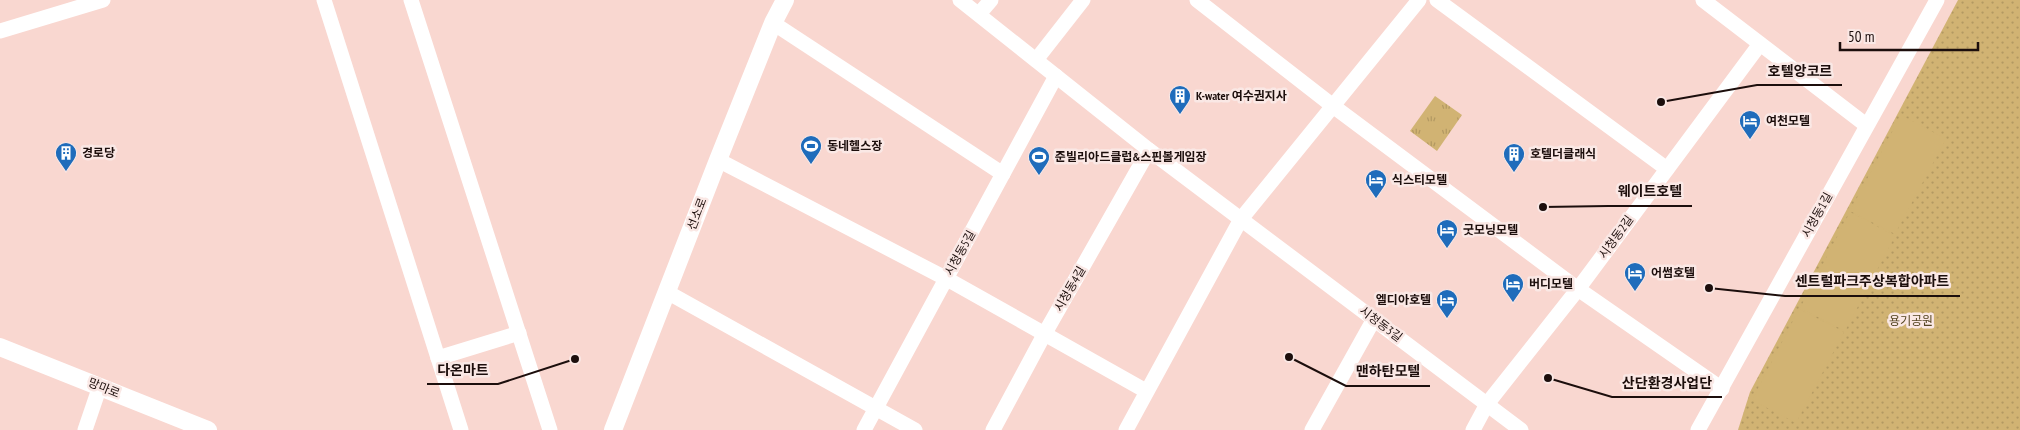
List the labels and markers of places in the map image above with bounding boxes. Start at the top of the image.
callout: 호텔앙코르 [1757,56,1842,85]
building icon: K-water 여수권지사 [1168,84,1192,115]
place label: K-water 여수권지사 [1196,88,1287,103]
hotel icon: 여천모텔 [1738,109,1762,140]
place label: 여천모텔 [1766,113,1810,128]
sports icon: 동네헬스장 [799,134,823,165]
place label: 동네헬스장 [827,138,882,153]
building icon: 경로당 [54,141,78,172]
building icon: 호텔더클래식 [1502,142,1526,173]
place label: 경로당 [82,145,115,160]
sports icon: 준빌리아드클럽&스핀볼게임장 [1027,145,1051,176]
place label: 호텔더클래식 [1530,146,1596,161]
place label: 준빌리아드클럽&스핀볼게임장 [1055,149,1207,164]
hotel icon: 식스티모텔 [1364,168,1388,199]
place label: 식스티모텔 [1392,172,1447,187]
callout: 웨이트호텔 [1608,177,1692,206]
hotel icon: 굿모닝모텔 [1435,218,1459,249]
place label: 굿모닝모텔 [1463,222,1518,237]
hotel icon: 어썸호텔 [1623,261,1647,292]
place label: 어썸호텔 [1651,265,1695,280]
callout: 센트럴파크주상복합아파트 [1785,267,1960,296]
hotel icon: 버디모텔 [1501,272,1525,303]
place label: 버디모텔 [1529,276,1573,291]
hotel icon: 엘디아호텔 [1435,288,1459,319]
place label: 엘디아호텔 [1376,292,1431,307]
callout: 다온마트 [427,355,498,384]
callout: 맨하탄모텔 [1346,357,1430,386]
callout: 산단환경사업단 [1612,368,1722,397]

